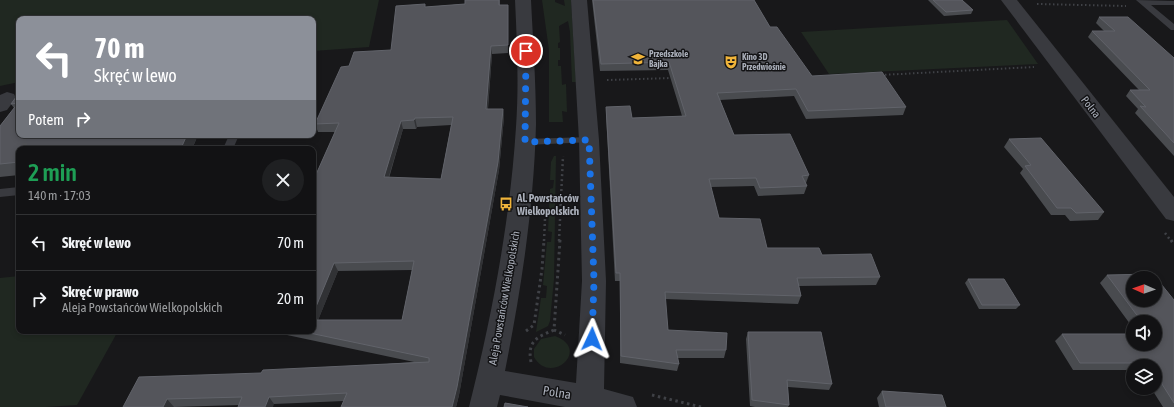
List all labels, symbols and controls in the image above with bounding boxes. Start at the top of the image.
icon: left [28,32,80,84]
text: 70 m [94,32,144,64]
pin [509,34,543,68]
icon: arrive [515,40,537,62]
place label: Przedszkole Bajka [649,49,688,69]
school or university icon: Przedszkole Bajka [630,51,646,67]
place label: Kino 3D Przedwiośnie [742,52,786,72]
theatre icon: Kino 3D Przedwiośnie [723,54,739,70]
text: Skręć w lewo [94,65,177,86]
street label: Polna [1079,94,1103,120]
icon: right [72,108,94,130]
text: Potem [28,111,64,128]
text: 2 min [28,159,77,186]
button: close [262,159,304,201]
text: 140 m · 17:03 [28,188,91,203]
place label: Al. Powstańców Wielkopolskich [516,192,579,217]
bus stop icon: Al. Powstańców Wielkopolskich [498,196,514,212]
street label: Aleja Powstańców Wielkopolskich [486,230,522,366]
icon: left [28,232,50,254]
text: Skręć w lewo [62,234,131,251]
text: 70 m [277,234,304,251]
north arrow [1126,271,1162,307]
map controls [1126,271,1162,395]
text: Skręć w prawo [62,283,139,300]
icon: right [28,288,50,310]
text: 20 m [277,290,304,307]
text: Aleja Powstańców Wielkopolskich [62,300,222,315]
button: sound [1126,315,1162,351]
position arrow [571,318,613,360]
button: layers [1126,359,1162,395]
street label: Polna [542,383,572,402]

